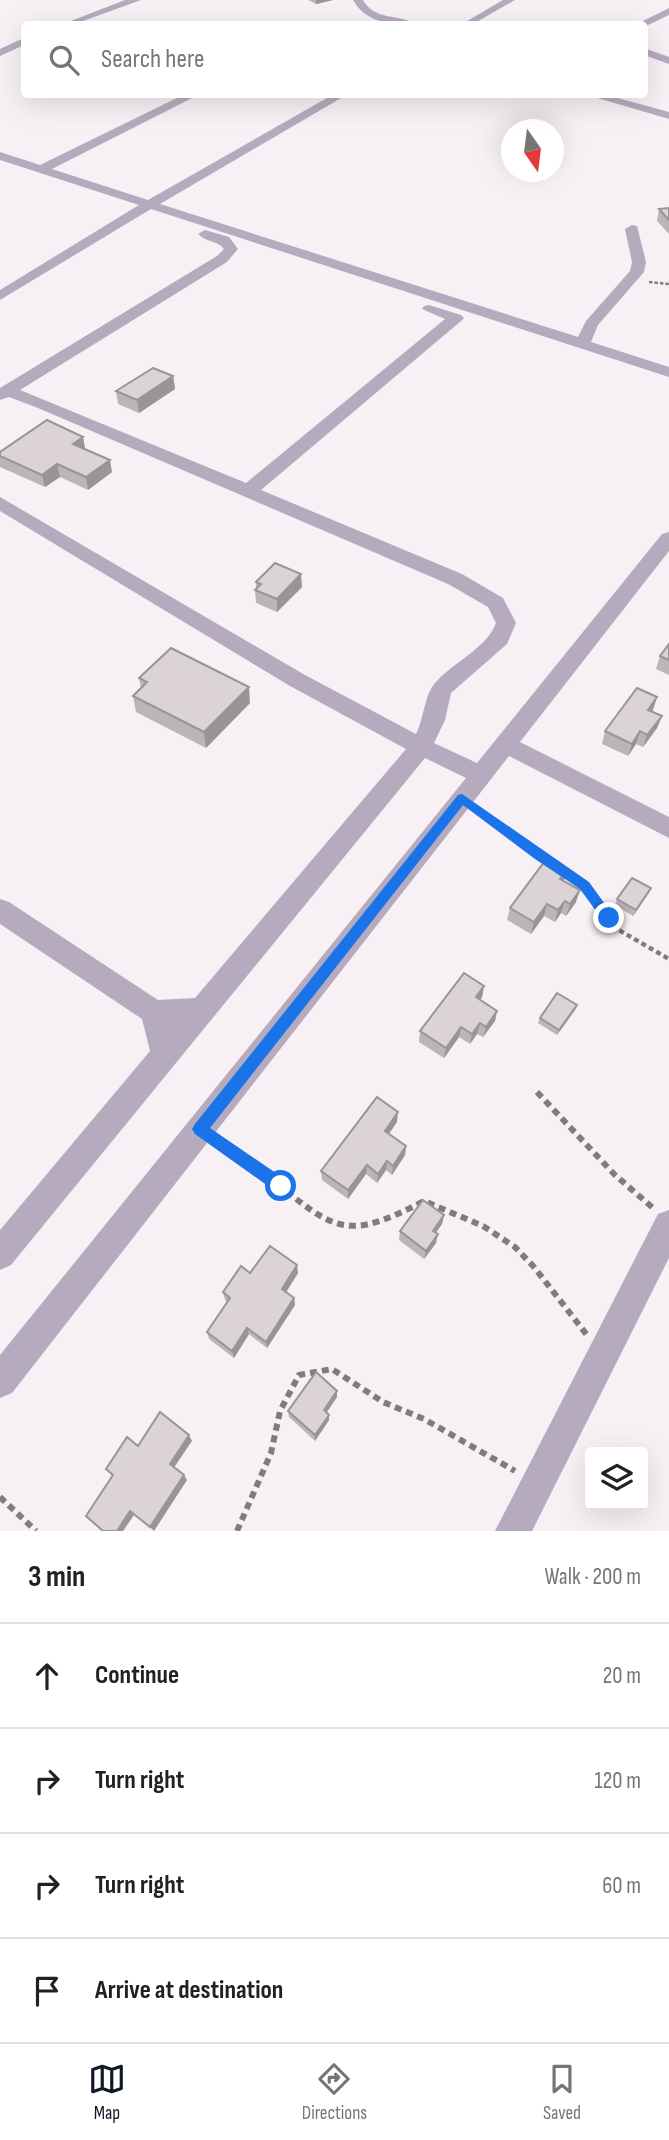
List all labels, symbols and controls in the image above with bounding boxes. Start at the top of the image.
search box [21,21,648,98]
icon: search [45,41,83,79]
text: Search here [101,44,204,75]
north arrow [501,119,564,182]
route end [593,902,624,933]
route start [265,1170,296,1201]
map controls [585,1447,648,1510]
button: layers [585,1447,648,1510]
text: 3 min [28,1559,85,1595]
text: Walk · 200 m [544,1563,641,1591]
icon: ahead [28,1657,66,1695]
text: Continue [95,1660,179,1691]
text: 20 m [603,1662,641,1690]
icon: right [28,1762,66,1800]
text: Turn right [95,1765,184,1796]
text: 120 m [595,1767,641,1795]
icon: right [28,1867,66,1905]
text: Turn right [95,1870,184,1901]
text: 60 m [602,1872,641,1900]
icon: arrive [28,1972,66,2010]
text: Arrive at destination [95,1975,283,2006]
tab: Map [88,2060,126,2125]
tab: Directions [302,2060,367,2125]
tab: Saved [543,2060,581,2125]

